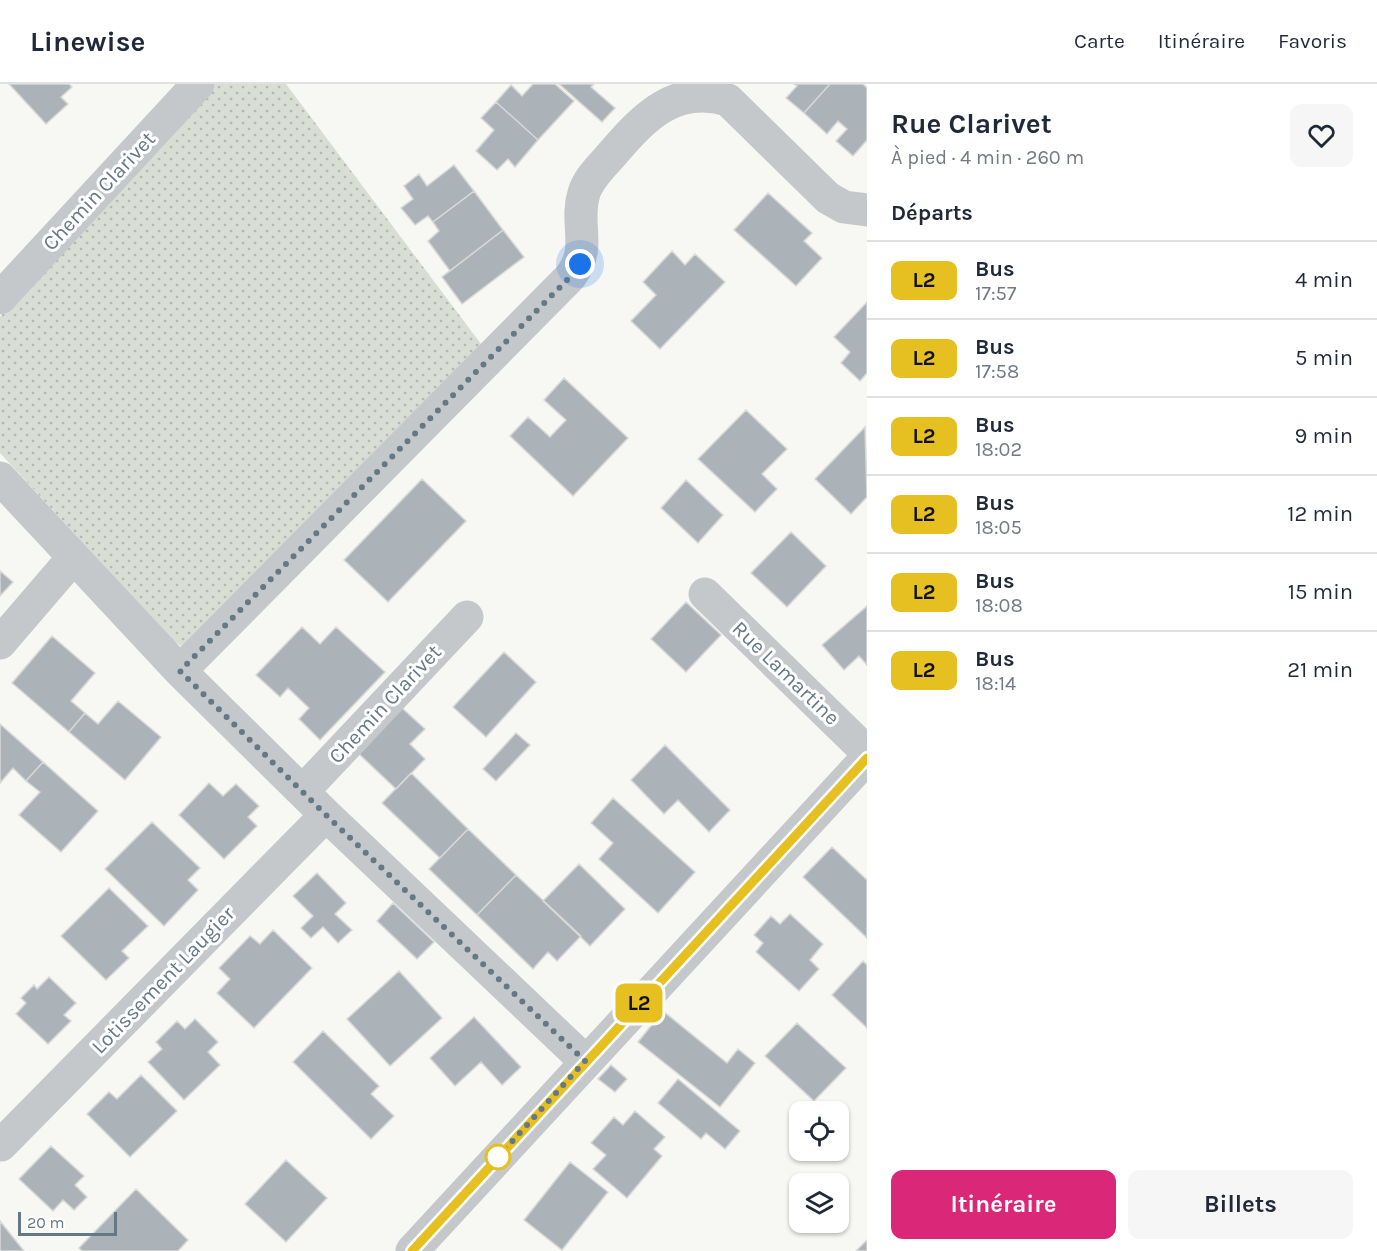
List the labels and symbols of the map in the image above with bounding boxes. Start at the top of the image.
street label: Chemin Clarivet [38,127,160,255]
your location [565,249,595,279]
street label: Rue Lamartine [728,616,844,730]
street label: Chemin Clarivet [324,640,446,768]
street label: Lotissement Laugier [87,901,240,1058]
line badge: L2 [612,984,666,1022]
unlabelled marker [485,1144,511,1170]
scale bar [18,1209,117,1236]

